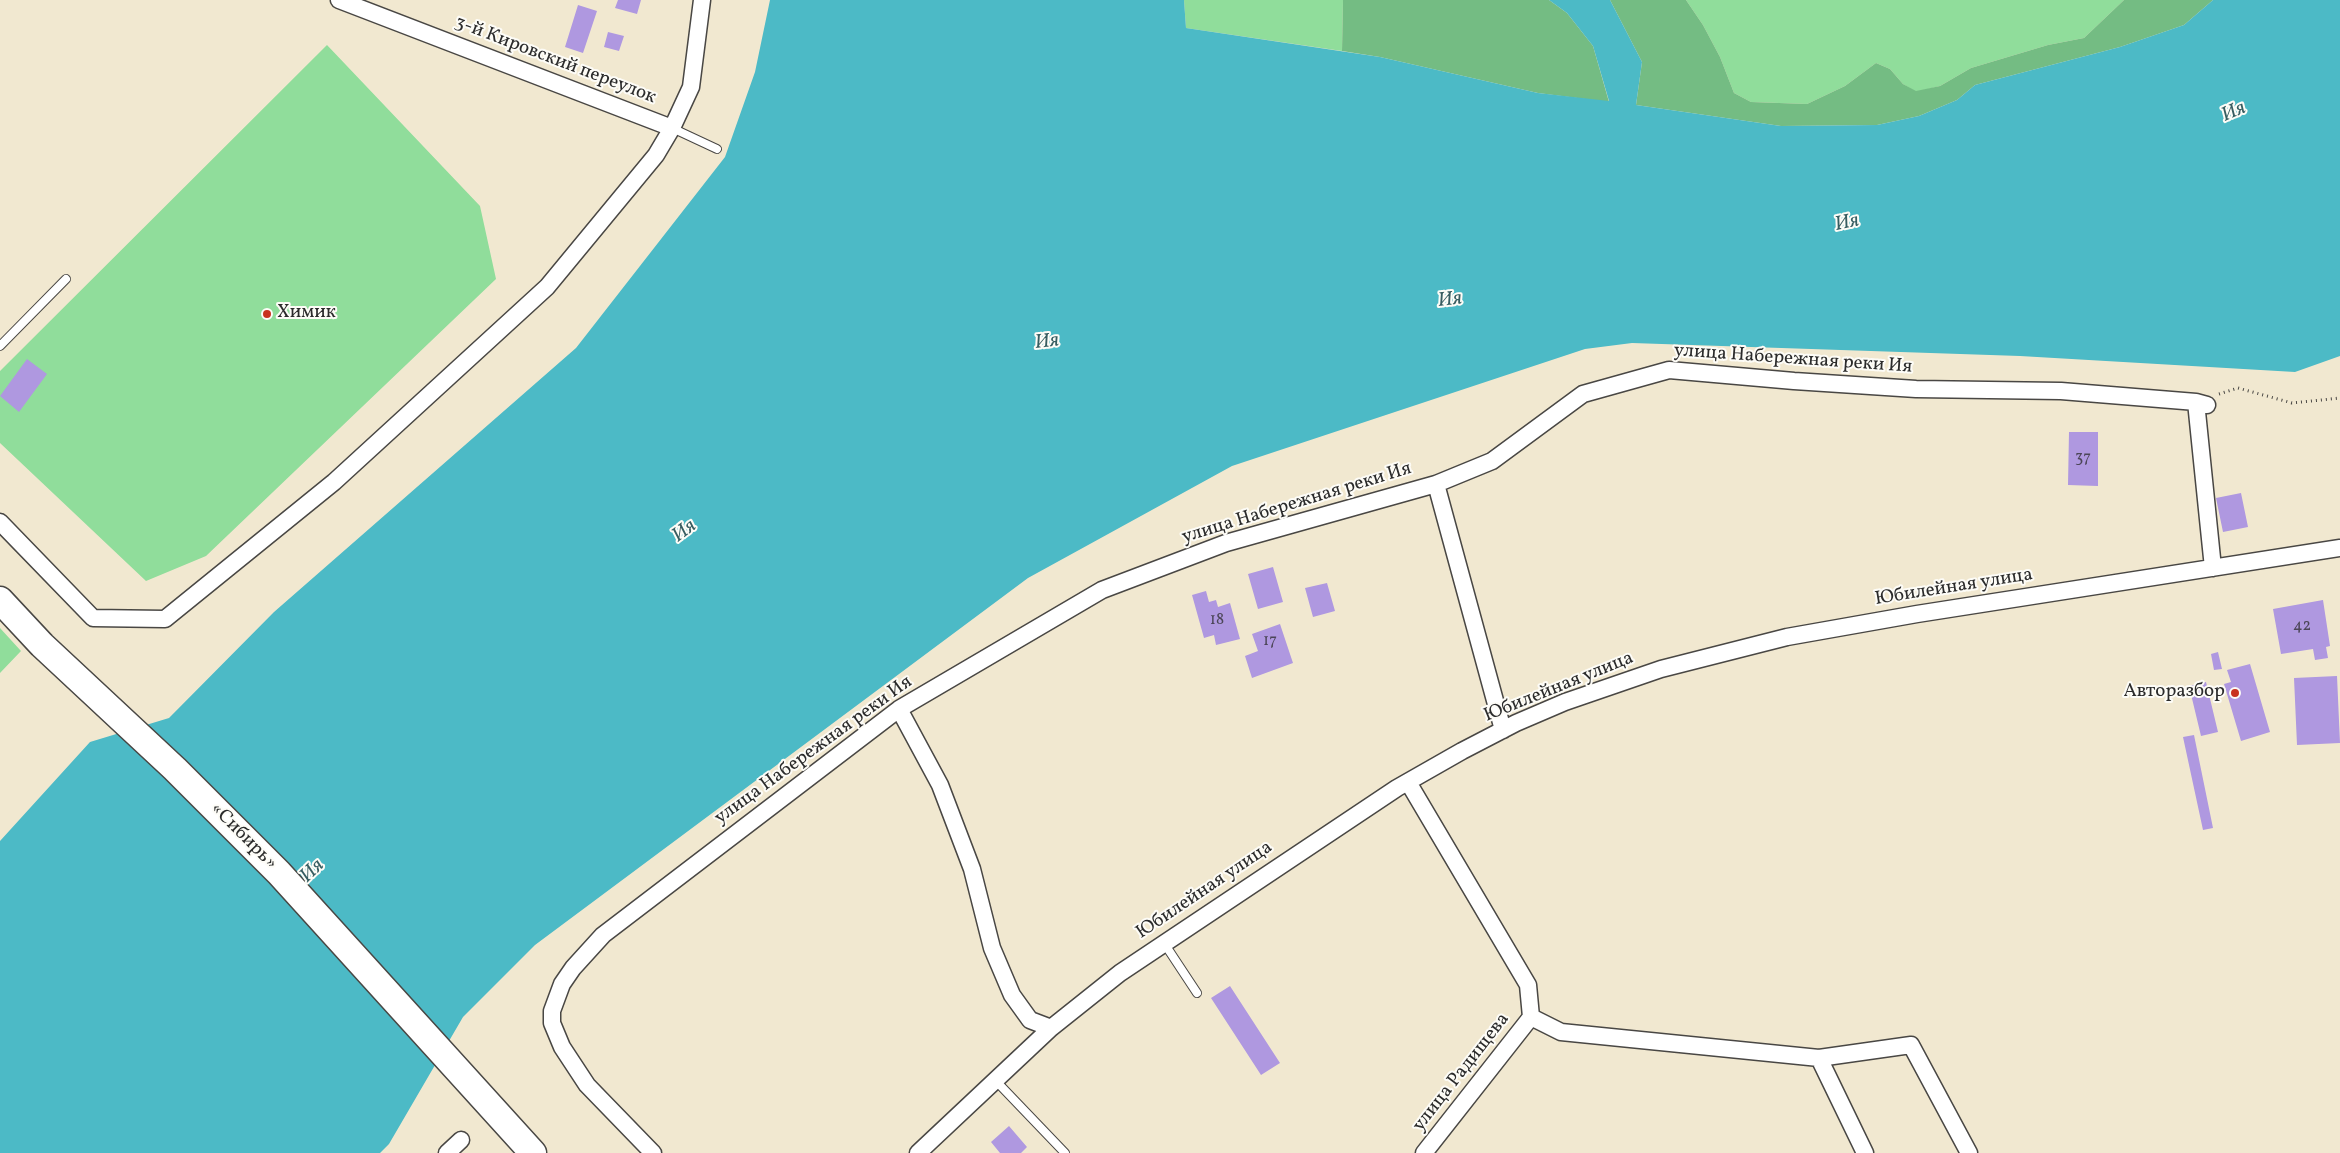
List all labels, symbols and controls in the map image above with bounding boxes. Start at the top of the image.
street label: 3-й Кировский переулок [451,12,659,110]
water label: Ия [2218,97,2250,129]
water label: Ия [1833,210,1861,238]
water label: Ия [1437,288,1463,314]
place label: Химик [277,303,336,325]
marker: Химик [261,308,273,320]
water label: Ия [1034,330,1060,356]
street label: улица Набережная реки Ия [1673,340,1913,380]
house number: 37 [2075,449,2091,469]
street label: улица Набережная реки Ия [1179,458,1415,550]
water label: Ия [668,515,702,549]
street label: Юбилейная улица [1873,564,2035,612]
house number: 18 [1210,611,1224,631]
house number: 42 [2293,617,2311,637]
house number: 17 [1263,632,1277,652]
street label: Юбилейная улица [1481,648,1637,728]
street label: улица Набережная реки Ия [711,672,917,830]
place label: Авторазбор [2123,682,2225,704]
marker: Авторазбор [2229,687,2241,699]
street label: «Сибирь» [205,799,281,875]
street label: Юбилейная улица [1133,837,1277,945]
water label: Ия [296,855,330,889]
street label: улица Радищева [1409,1009,1515,1137]

